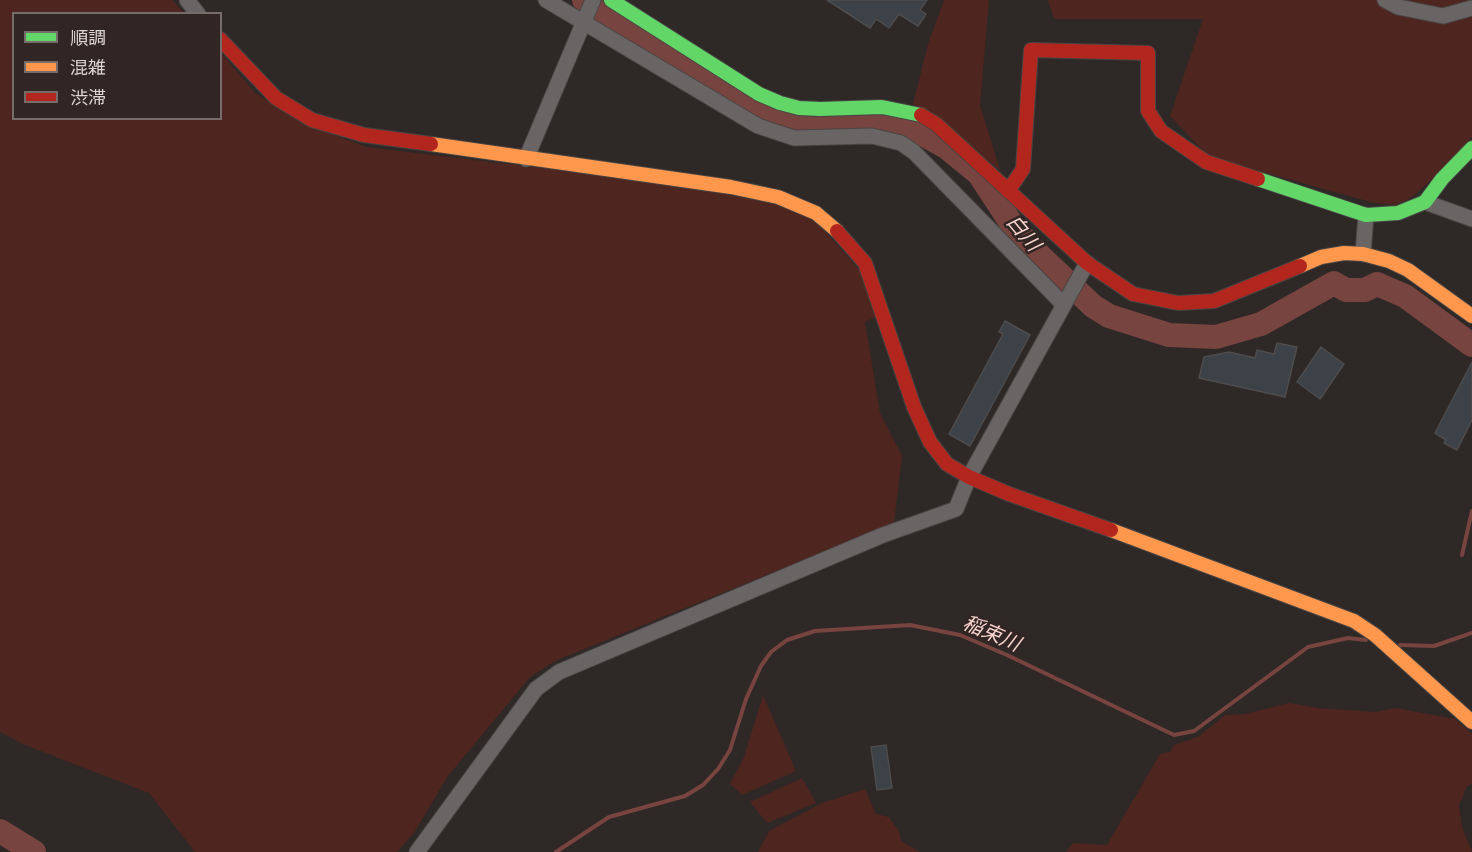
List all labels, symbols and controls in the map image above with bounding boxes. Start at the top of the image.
legend [12,12,222,120]
text: 順調 [70,24,106,51]
text: 混雑 [70,54,106,81]
text: 渋滞 [70,84,106,111]
water label: 白川 [1000,211,1044,257]
water label: 稲束川 [959,612,1023,658]

